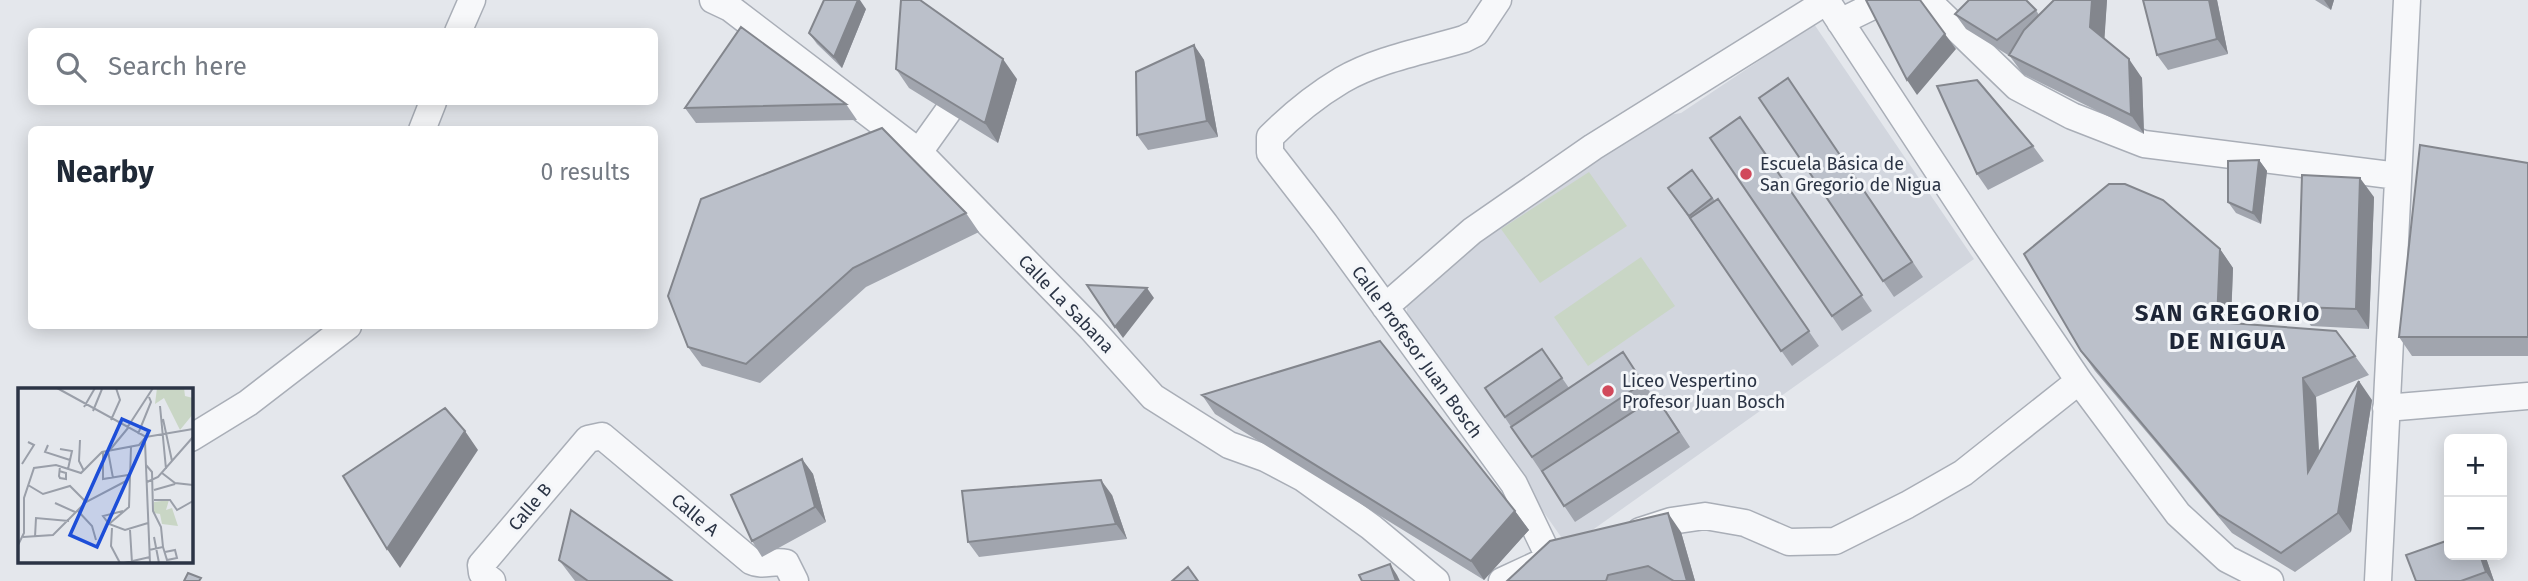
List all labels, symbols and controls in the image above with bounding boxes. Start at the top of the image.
search box [28,28,658,105]
icon: search [52,48,90,86]
text: Search here [108,51,247,82]
place label: Escuela Básica de San Gregorio de Nigua [1760,153,1942,196]
text: Nearby [56,154,154,190]
text: 0 results [540,158,630,186]
marker: Escuela Básica de San Gregorio de Nigua [1738,166,1754,182]
street label: Calle La Sabana [1014,250,1118,358]
street label: Calle Profesor Juan Bosch [1347,261,1487,443]
district label: SAN GREGORIO DE NIGUA [2135,299,2321,355]
place label: Liceo Vespertino Profesor Juan Bosch [1622,370,1785,413]
marker: Liceo Vespertino Profesor Juan Bosch [1600,383,1616,399]
inset map [18,388,192,564]
map controls [2444,434,2507,560]
button: + [2444,434,2507,497]
street label: Calle B [504,479,556,535]
street label: Calle A [667,489,724,541]
button: − [2444,497,2507,560]

